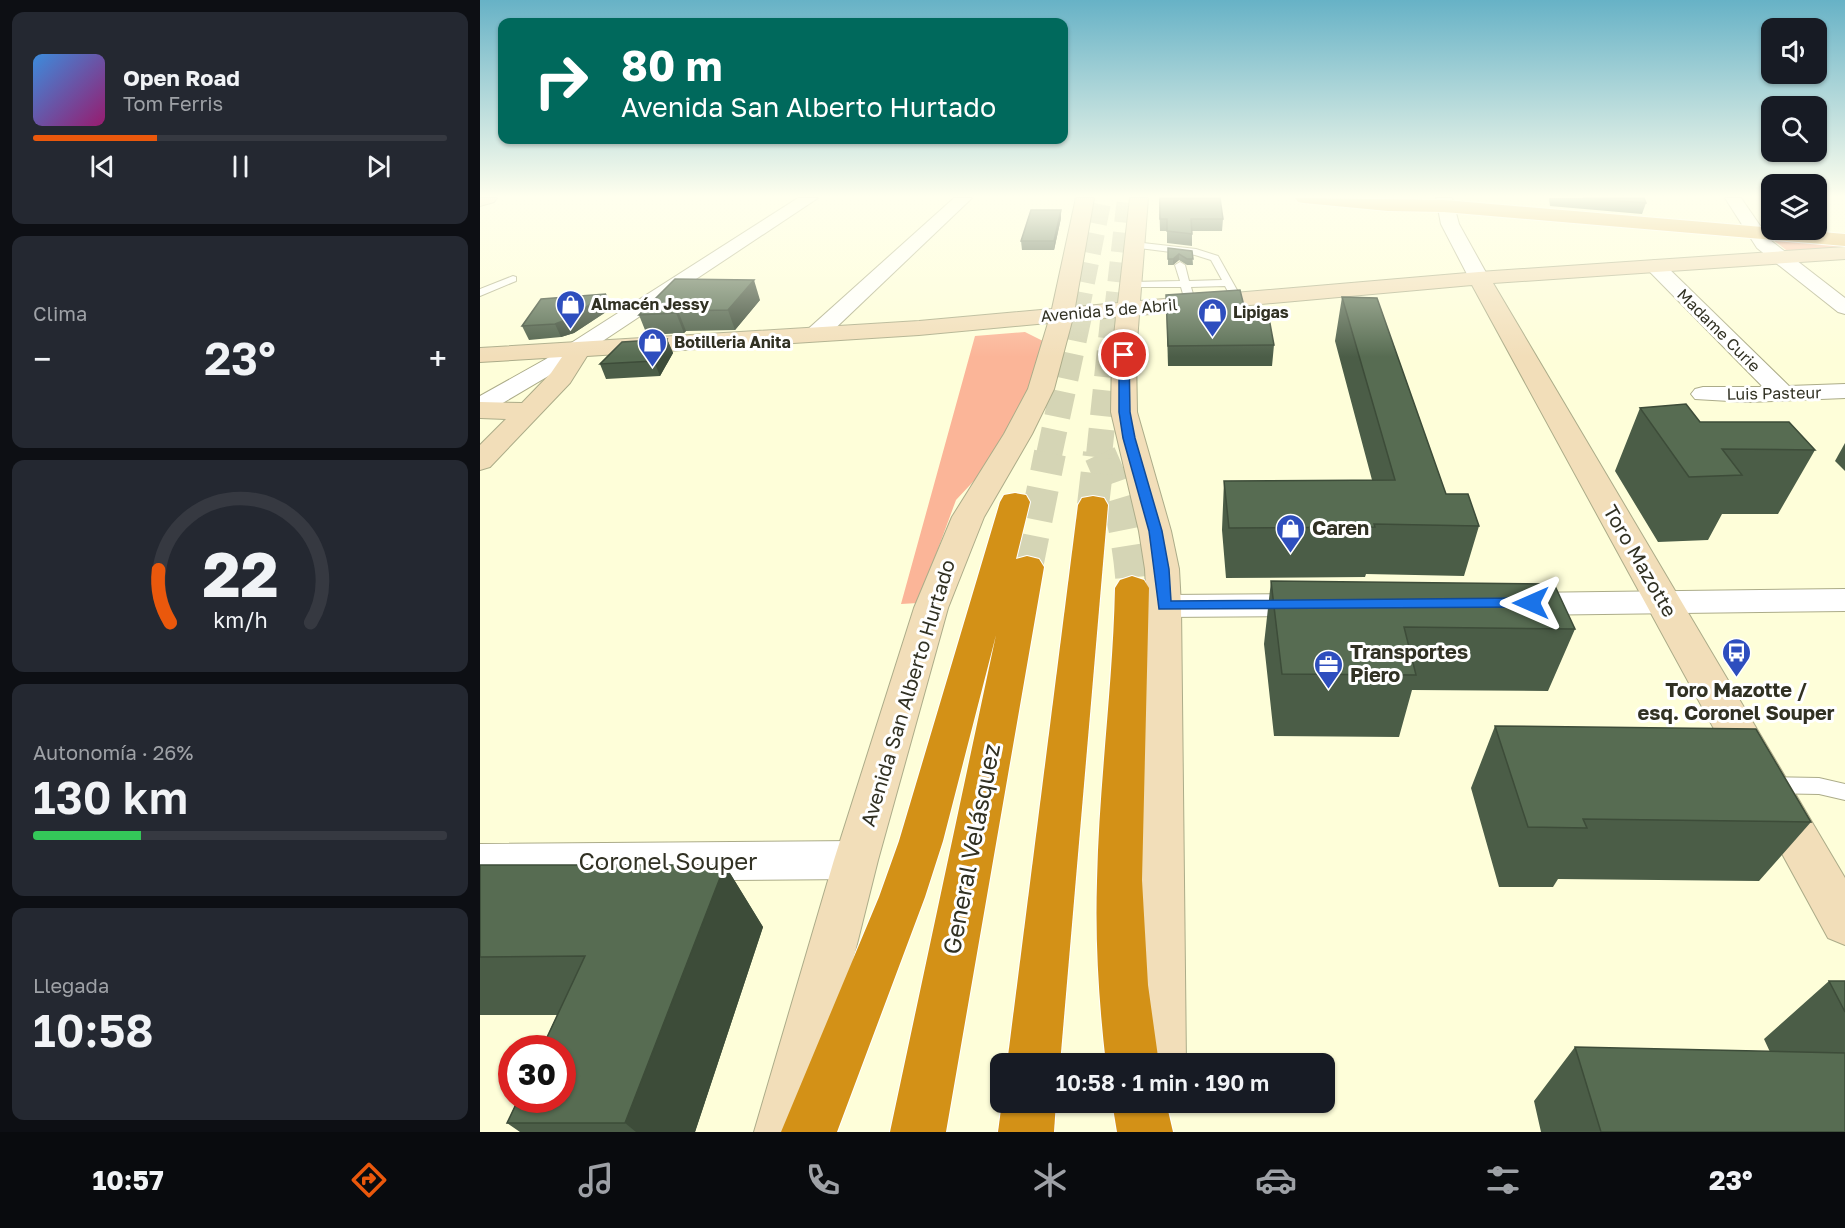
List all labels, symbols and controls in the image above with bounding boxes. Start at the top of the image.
map controls [1761,18,1827,240]
button: sound [1761,18,1827,84]
text: 80 m [621,40,722,90]
icon: right [522,42,600,120]
text: Open Road [123,64,240,91]
text: Tom Ferris [123,91,223,115]
text: Avenida San Alberto Hurtado [621,91,996,123]
button: search [1761,96,1827,162]
icon: previous [86,150,119,183]
icon: pause [224,150,257,183]
icon: next [362,150,395,183]
button: layers [1761,174,1827,240]
street label: Madame Curie [1673,284,1765,376]
shop icon: Almacén Jessy [554,288,586,330]
place label: Almacén Jessy [591,294,709,314]
street label: Avenida 5 de Abril [1040,294,1178,326]
shop icon: Lipigas [1196,296,1228,338]
text: Clima [33,301,87,325]
place label: Lipigas [1233,302,1289,322]
shop icon: Botilleria Anita [637,326,669,368]
pin [1098,329,1149,380]
text: 23° [204,331,276,385]
place label: Botilleria Anita [674,332,791,352]
icon: arrive [1107,338,1140,371]
text: − [33,339,51,378]
text: + [429,339,447,378]
street label: Luis Pasteur [1726,382,1822,404]
street label: Toro Mazotte [1599,500,1683,621]
shop icon: Caren [1275,512,1307,554]
place label: Caren [1312,515,1369,539]
text: 22 [202,536,278,611]
street label: Avenida San Alberto Hurtado [855,556,959,829]
position arrow [1499,571,1563,635]
text: km/h [213,607,267,633]
bus stop icon: Toro Mazotte / esq. Coronel Souper [1720,636,1752,678]
place label: Transportes Piero [1350,639,1468,686]
office icon: Transportes Piero [1313,648,1345,690]
place label: Toro Mazotte / esq. Coronel Souper [1637,677,1835,724]
text: Autonomía · 26% [33,740,193,764]
street label: General Velásquez [936,741,1005,956]
text: 130 km [33,770,188,824]
street label: Coronel Souper [579,846,757,875]
text: Llegada [33,973,109,997]
text: 10:58 [33,1003,154,1057]
speed limit sign: 30 [498,1035,576,1113]
text: 10:58 · 1 min · 190 m [1056,1069,1269,1096]
icon: directions [348,1159,390,1201]
icon: music [575,1159,617,1201]
icon: phone [802,1159,844,1201]
icon: climate [1029,1159,1071,1201]
icon: car [1255,1159,1297,1201]
icon: filters [1482,1159,1524,1201]
text: 10:57 [92,1164,164,1196]
text: 23° [1709,1164,1753,1196]

